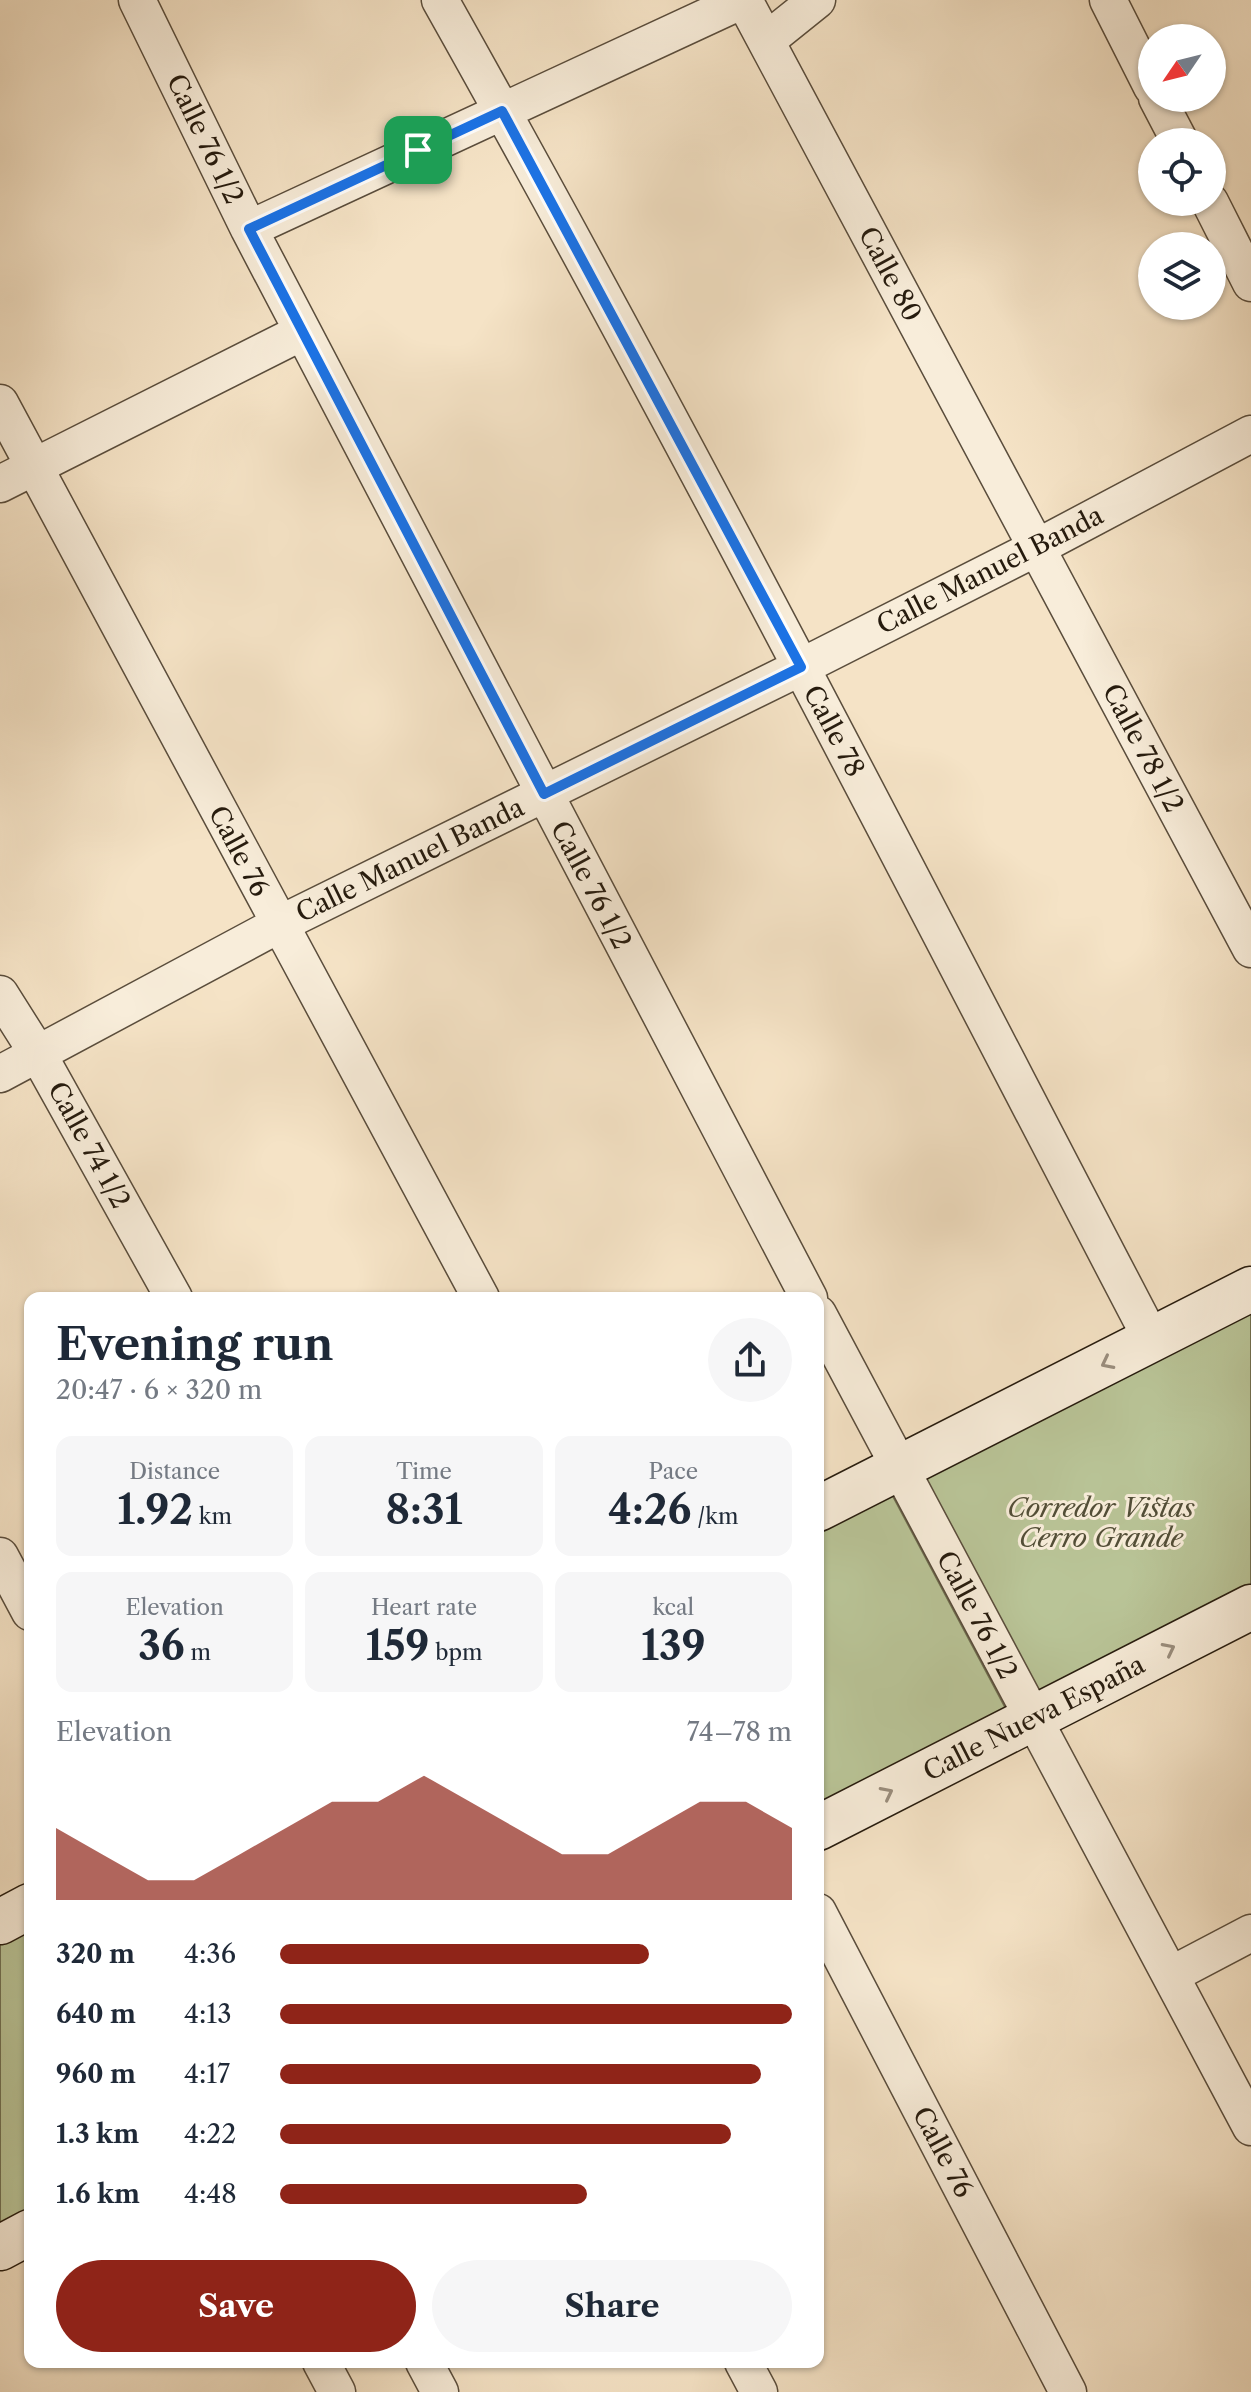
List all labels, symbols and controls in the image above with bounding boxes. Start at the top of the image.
north arrow [1138,24,1226,112]
map controls [1138,24,1226,320]
street label: Calle 76 1/2 [160,69,250,209]
pin [384,116,452,184]
icon: arrive [396,128,440,172]
button: locate [1138,128,1226,216]
street label: Calle 80 [852,221,928,327]
button: layers [1138,232,1226,320]
street label: Calle Manuel Banda [872,499,1109,641]
street label: Calle 78 1/2 [1096,678,1190,818]
street label: Calle 78 [797,680,871,782]
street label: Calle Manuel Banda [291,791,529,929]
street label: Calle 76 [202,800,276,902]
street label: Calle 76 1/2 [544,816,638,954]
street label: Calle 74 1/2 [41,1076,137,1214]
text: Evening run [56,1317,333,1371]
button: share [708,1318,792,1402]
one-way arrow [1100,1353,1115,1368]
text: 20:47 · 6 × 320 m [56,1374,262,1406]
text: Distance [129,1458,220,1485]
text: Time [396,1458,452,1485]
text: Pace [648,1458,698,1485]
text: 1.92 [117,1485,193,1534]
text: 8:31 [385,1485,463,1534]
text: 4:26 [608,1485,691,1534]
park label: Corredor Vistas Cerro Grande [1007,1492,1195,1554]
text: km [193,1503,232,1530]
text: /km [691,1503,738,1530]
street label: Calle 76 1/2 [930,1546,1024,1684]
text: Elevation [126,1594,224,1621]
text: Heart rate [371,1594,477,1621]
text: kcal [653,1594,694,1621]
text: 36 [138,1621,185,1670]
text: 159 [365,1621,429,1670]
text: 139 [641,1621,706,1670]
text: m [185,1639,211,1666]
text: bpm [429,1639,483,1666]
one-way arrow [1160,1643,1175,1659]
street label: Calle Nueva España [918,1648,1150,1788]
text: Elevation [56,1716,172,1748]
text: 74–78 m [687,1716,792,1748]
one-way arrow [879,1787,894,1802]
text: 320 m [56,1938,135,1970]
text: 4:36 [184,1938,236,1970]
text: 640 m [56,1998,136,2030]
text: 4:13 [184,1998,232,2030]
text: 960 m [56,2058,136,2090]
text: 4:17 [184,2058,230,2090]
street label: Calle 76 [906,2101,980,2203]
text: 1.3 km [56,2118,139,2150]
text: 4:22 [184,2118,236,2150]
text: 1.6 km [56,2178,140,2210]
text: 4:48 [184,2178,237,2210]
button: Save [56,2260,416,2352]
button: Share [432,2260,792,2352]

